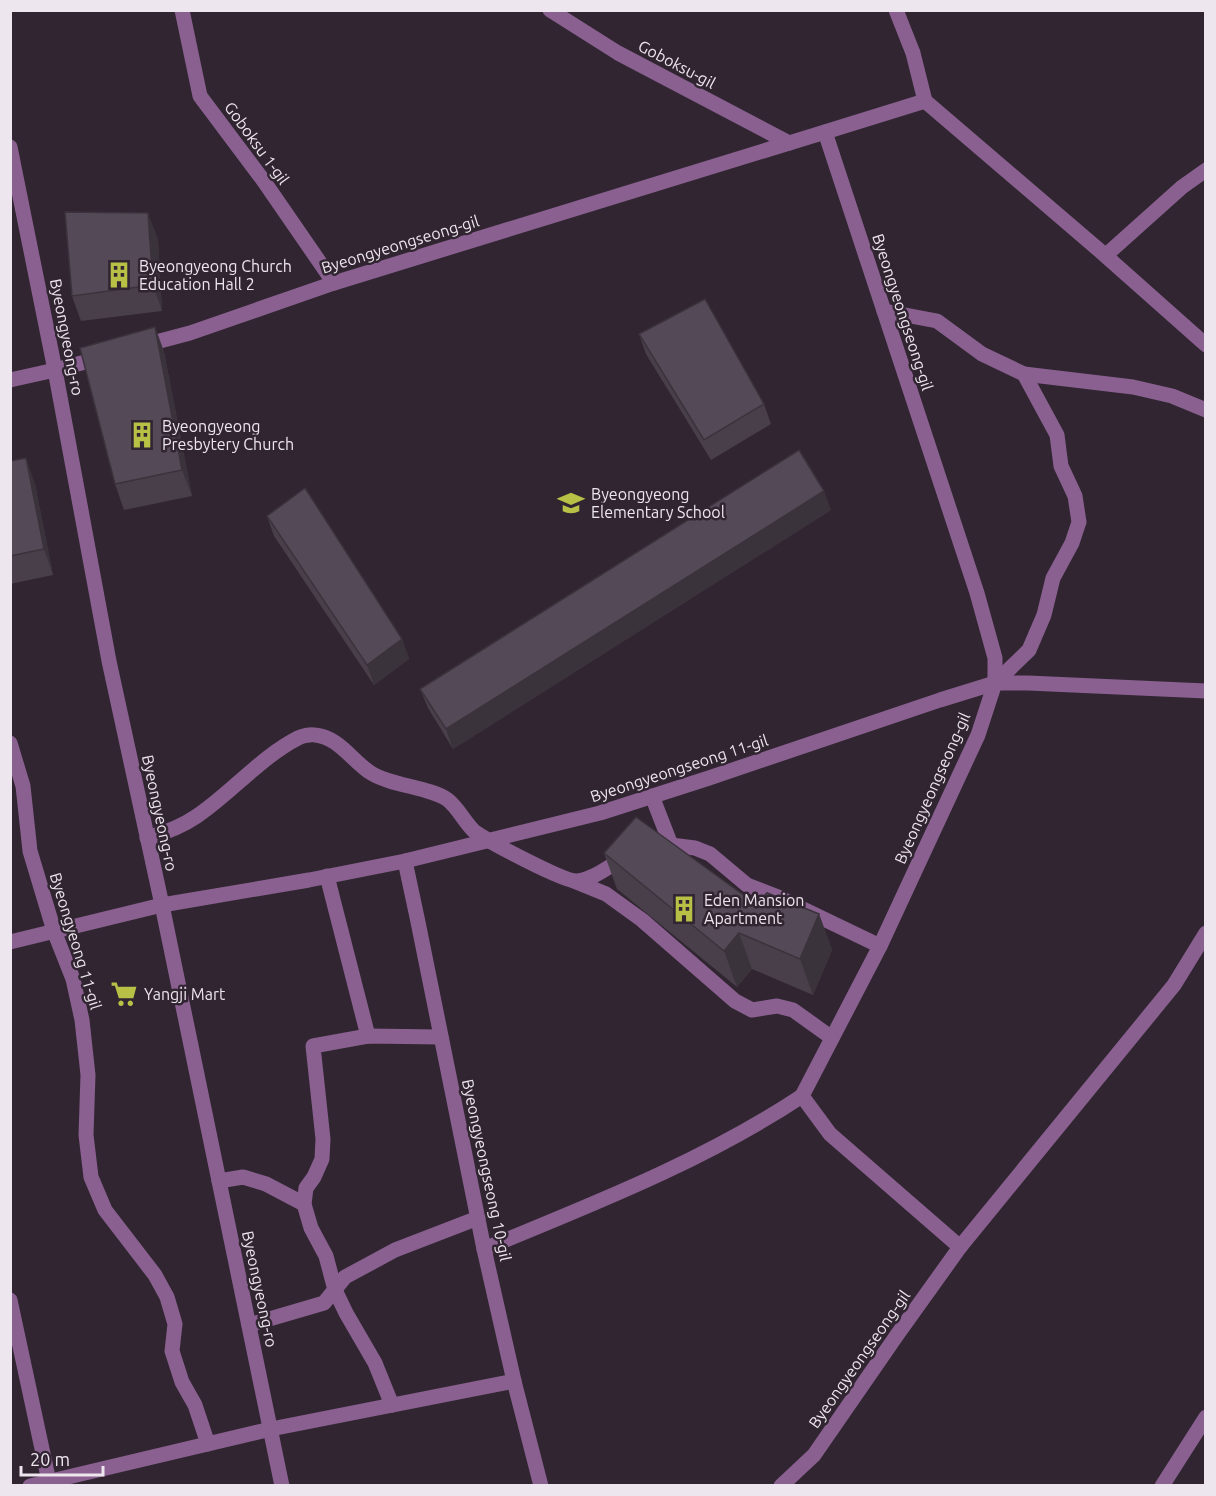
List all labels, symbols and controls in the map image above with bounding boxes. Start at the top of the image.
street label: Goboksu-gil [635,36,719,92]
street label: Goboksu 1-gil [221,98,293,188]
street label: Byeongyeongseong-gil [319,211,481,277]
street label: Byeongyeongseong-gil [869,231,937,393]
place label: Byeongyeong Church Education Hall 2 [139,257,292,293]
building icon: Byeongyeong Church Education Hall 2 [104,260,134,290]
street label: Byeongyeong-ro [47,277,87,397]
place label: Byeongyeong Presbytery Church [162,417,294,453]
building icon: Byeongyeong Presbytery Church [127,420,157,450]
place label: Byeongyeong Elementary School [591,485,725,521]
school or university icon: Byeongyeong Elementary School [556,488,586,518]
street label: Byeongyeongseong-gil [890,709,974,867]
street label: Byeongyeongseong 11-gil [588,731,770,805]
street label: Byeongyeong-ro [139,753,181,873]
street label: Byeongyeong 11-gil [47,870,105,1012]
place label: Eden Mansion Apartment [704,891,804,927]
building icon: Eden Mansion Apartment [669,894,699,924]
supermarket icon: Yangji Mart [109,979,139,1009]
place label: Yangji Mart [144,985,226,1003]
street label: Byeongyeongseong 10-gil [459,1077,515,1263]
street label: Byeongyeong-ro [239,1229,281,1349]
street label: Byeongyeongseong-gil [805,1287,913,1431]
scale bar [21,1439,104,1477]
text: 20 m [30,1449,70,1469]

